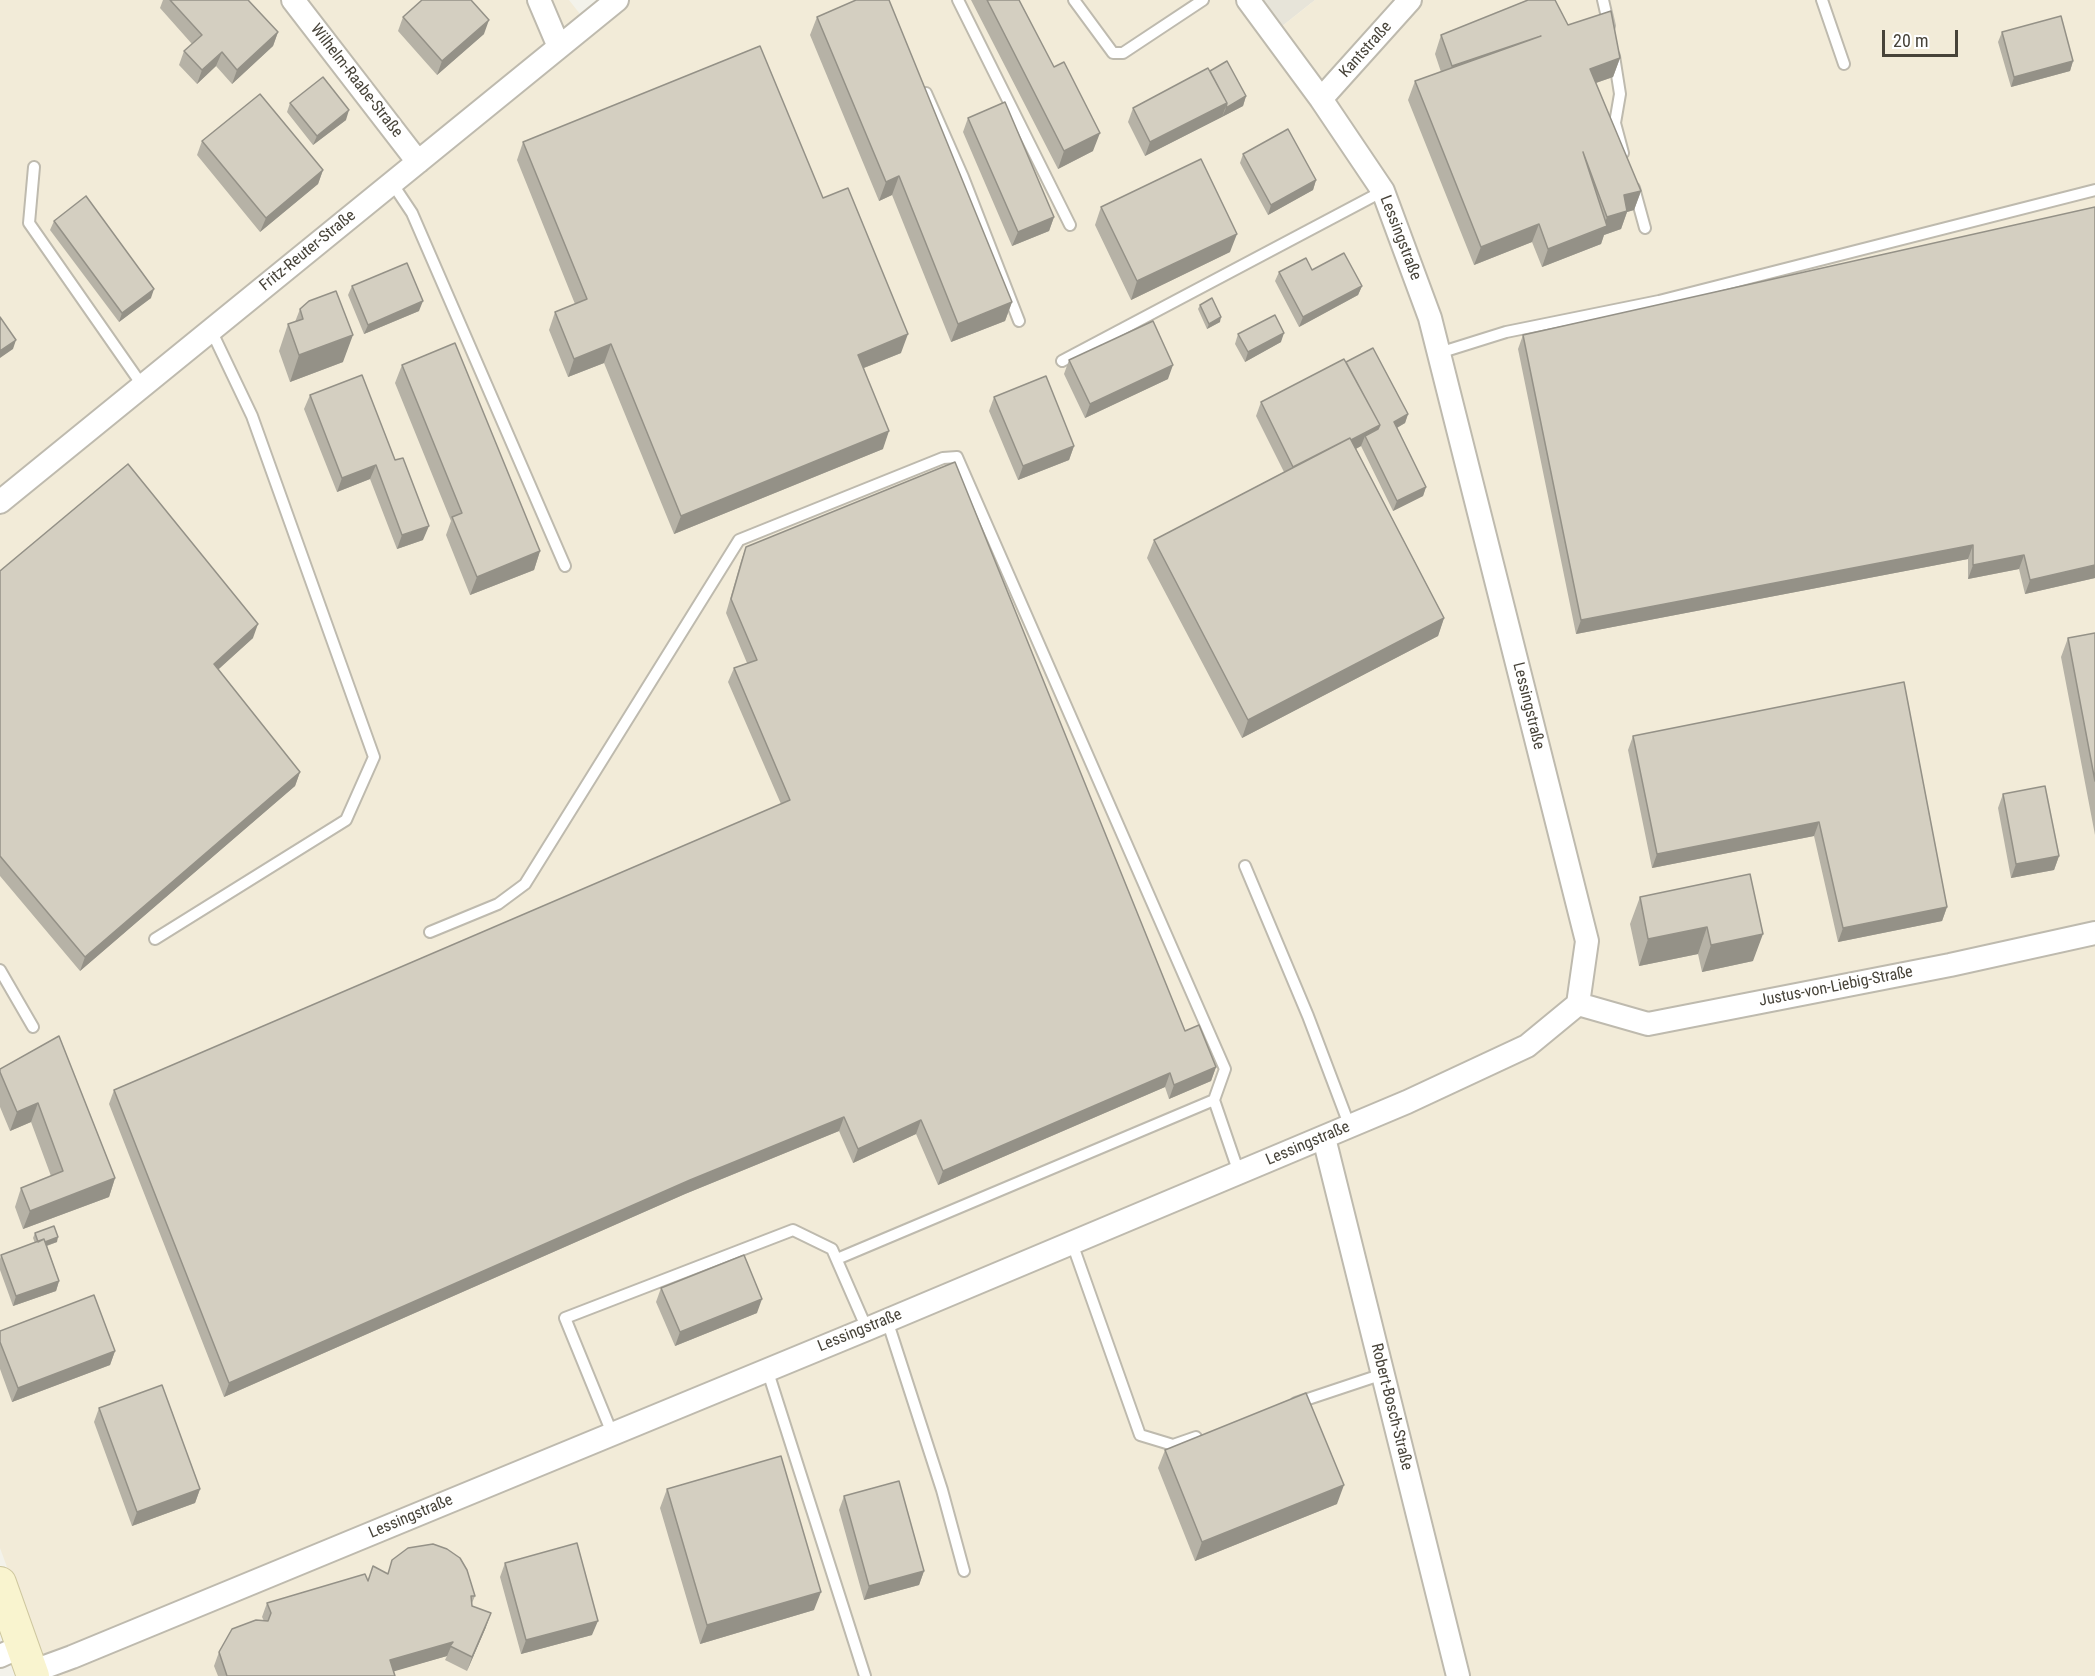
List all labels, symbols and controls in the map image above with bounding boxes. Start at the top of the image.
street label: Kantstraße [1336,18,1396,82]
scale bar [1885,18,1962,56]
street label: Wilhelm-Raabe-Straße [306,20,406,142]
text: 20 m [1893,30,1928,51]
street label: Lessingstraße [1375,193,1425,283]
street label: Fritz-Reuter-Straße [256,207,360,295]
street label: Lessingstraße [1508,660,1548,752]
street label: Justus-von-Liebig-Straße [1757,963,1915,1011]
street label: Lessingstraße [1263,1118,1353,1170]
street label: Lessingstraße [815,1305,905,1357]
street label: Robert-Bosch-Straße [1366,1342,1416,1472]
street label: Lessingstraße [366,1491,456,1543]

